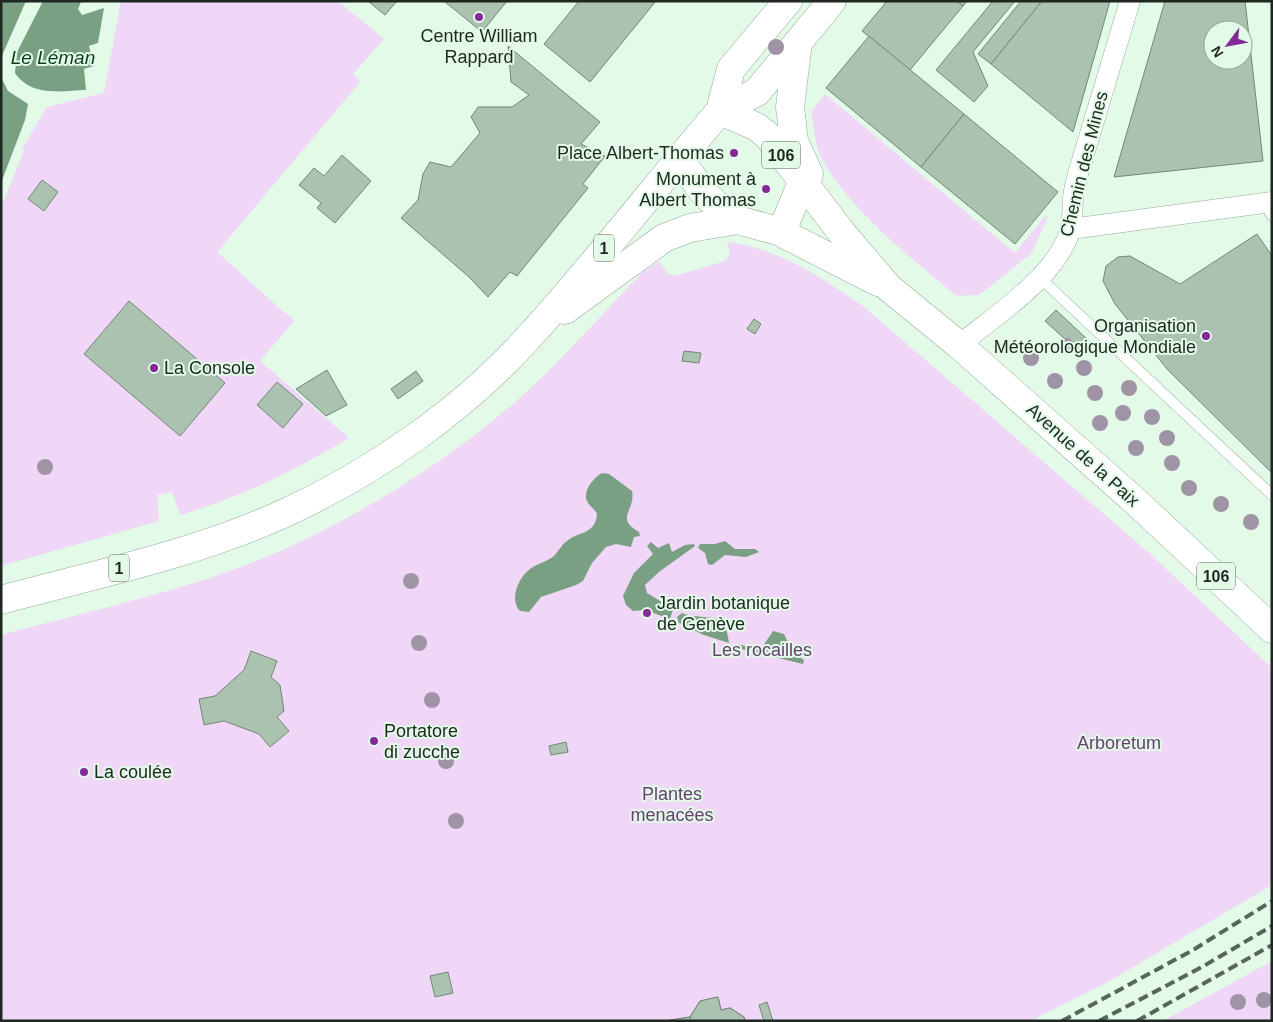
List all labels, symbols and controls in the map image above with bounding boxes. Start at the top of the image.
marker: Centre William Rappard [473,11,485,23]
north arrow [1203,20,1253,70]
place label: Centre William Rappard [420,26,538,67]
text: N [1208,43,1226,60]
water label: Le Léman [11,47,95,68]
street label: Chemin des Mines [1056,89,1112,239]
road number: 106 [762,142,800,168]
place label: Place Albert-Thomas [557,143,724,163]
marker: Place Albert-Thomas [728,147,740,159]
place label: Monument à Albert Thomas [639,169,757,210]
marker: Monument à Albert Thomas [760,183,772,195]
road number: 1 [594,234,614,262]
place label: Organisation Météorologique Mondiale [994,316,1196,357]
marker: Organisation Météorologique Mondiale [1200,330,1212,342]
place label: La Console [164,358,255,378]
marker: La Console [148,362,160,374]
street label: Avenue de la Paix [1023,399,1143,511]
road number: 1 [109,554,129,582]
road number: 106 [1197,562,1235,590]
place label: Jardin botanique de Genève [657,593,790,634]
marker: Jardin botanique de Genève [641,607,653,619]
park label: Les rocailles [712,640,812,660]
place label: Portatore di zucche [384,721,460,762]
park label: Arboretum [1077,733,1161,753]
marker: Portatore di zucche [368,735,380,747]
place label: La coulée [94,762,172,782]
marker: La coulée [78,766,90,778]
park label: Plantes menacées [630,784,714,825]

